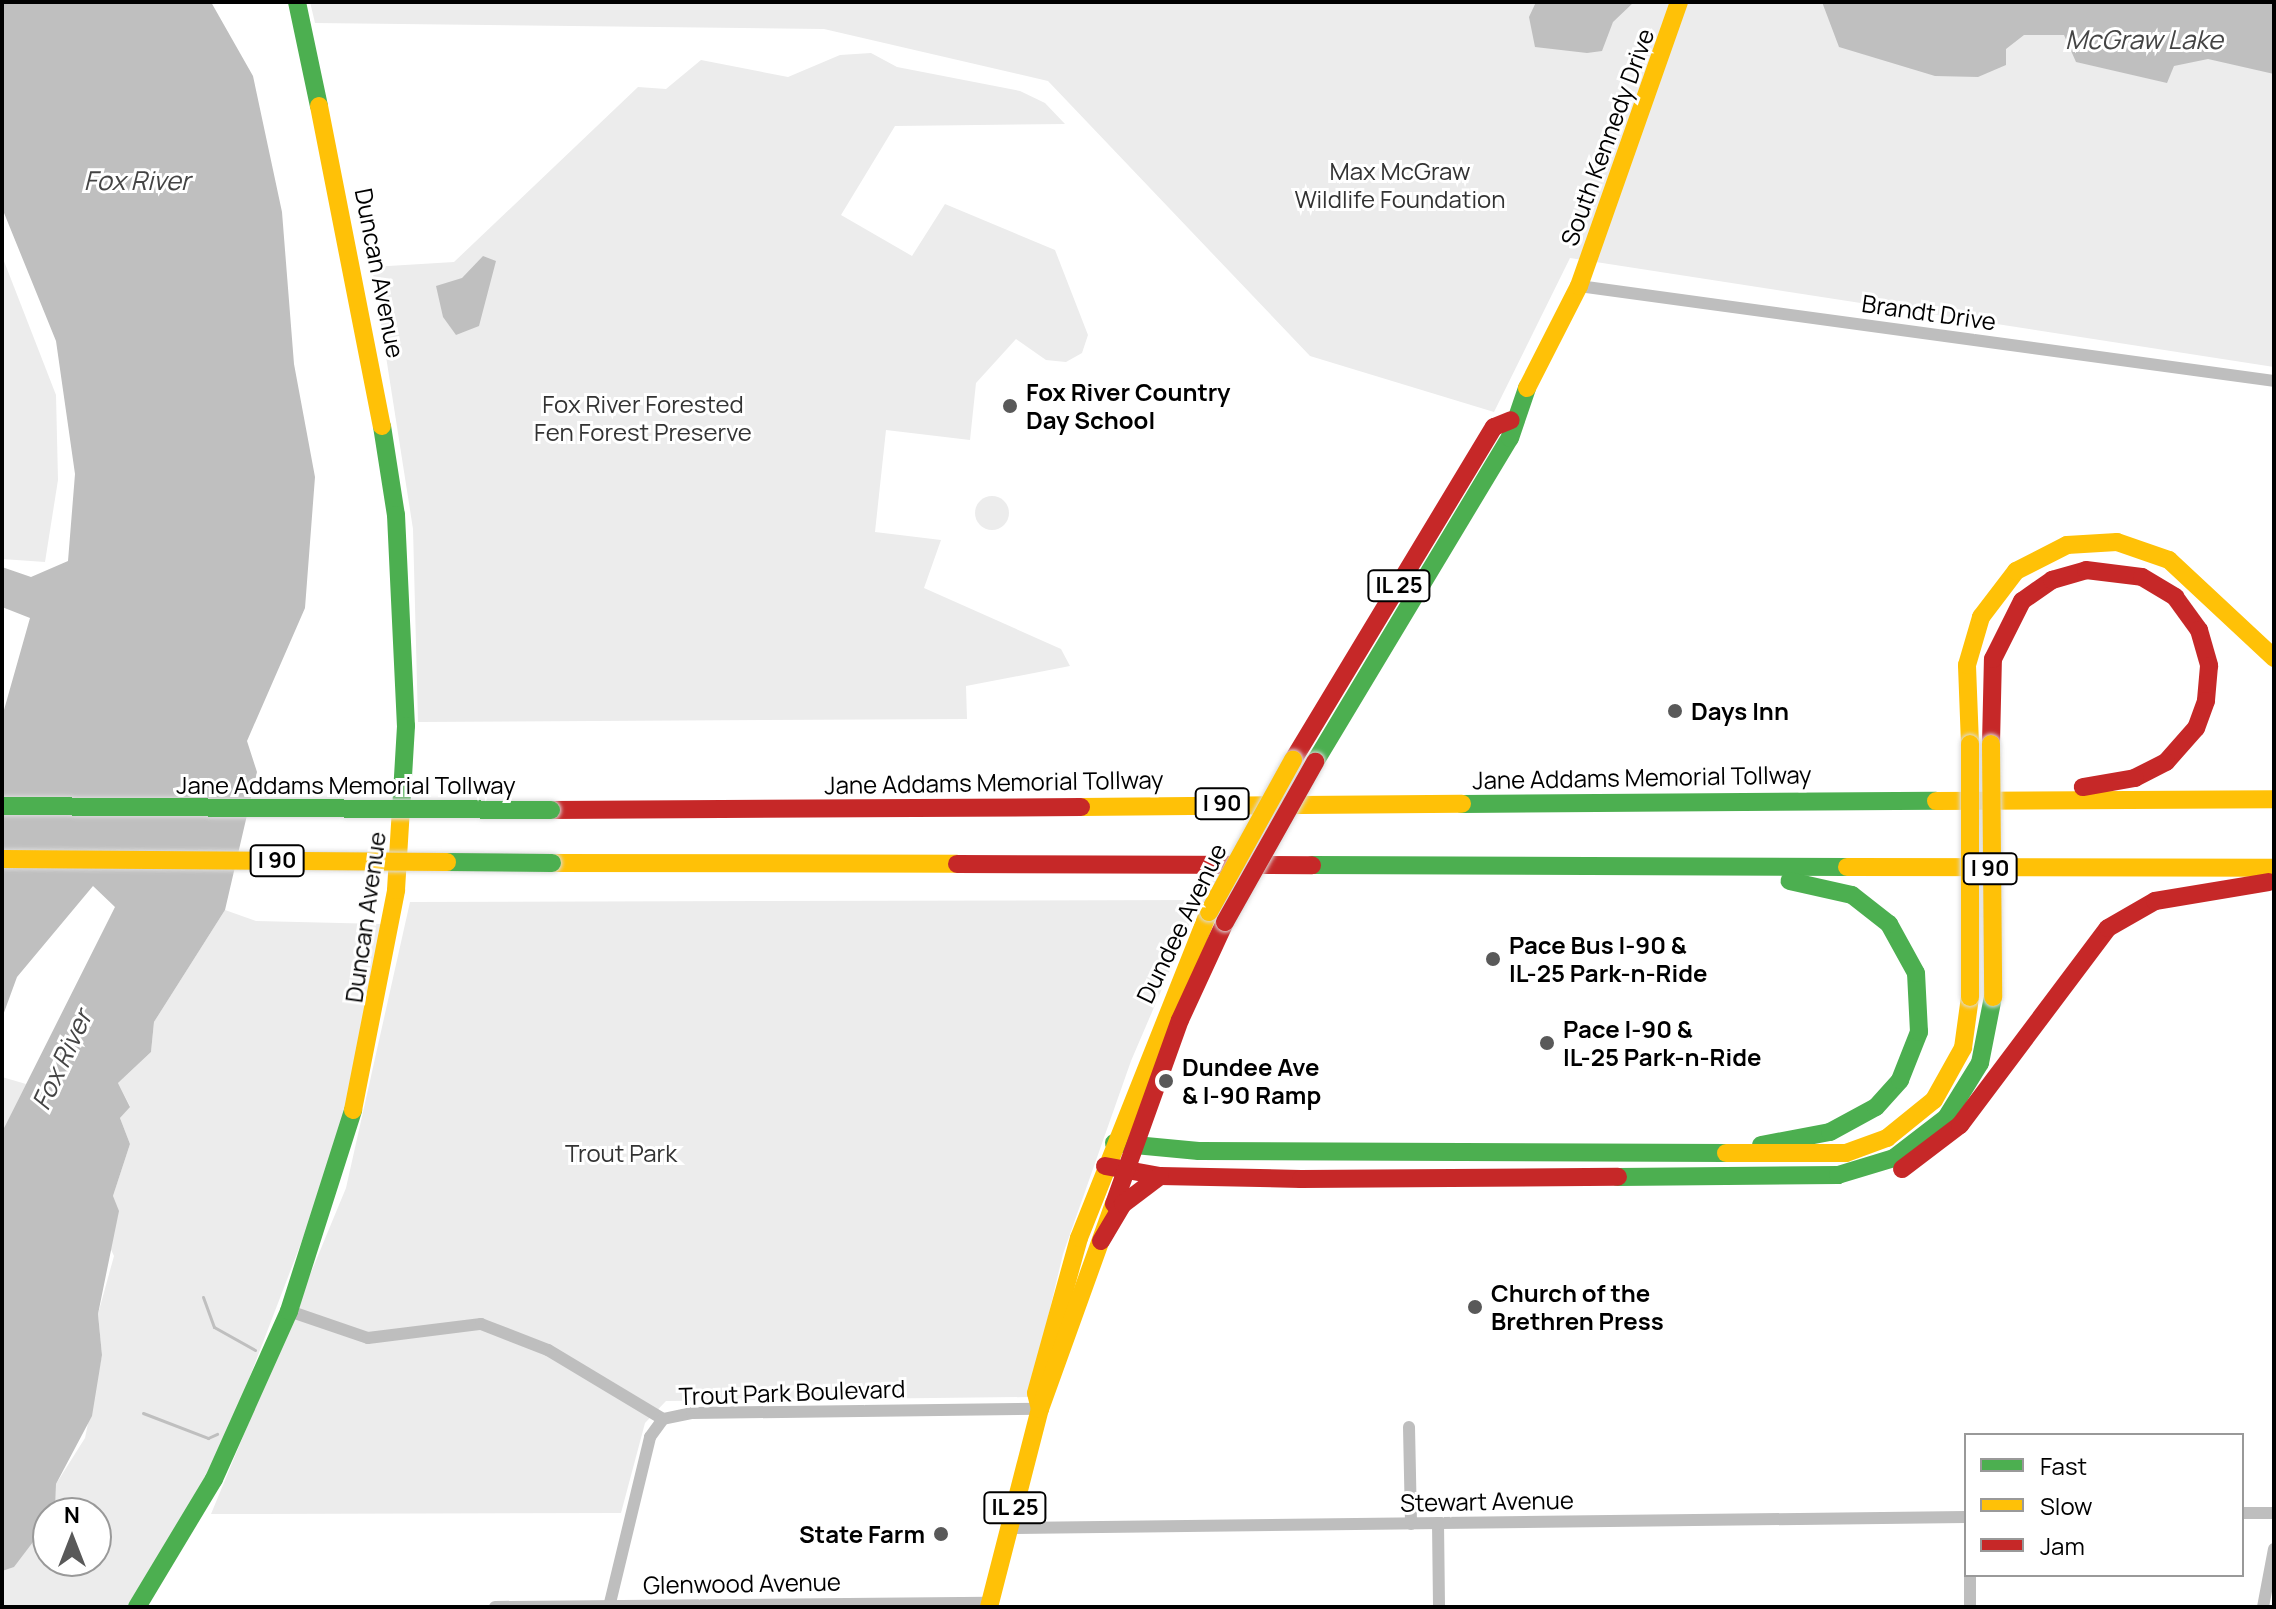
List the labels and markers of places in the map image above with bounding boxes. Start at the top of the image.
place label: Fox River Country Day School [1026,378,1230,434]
marker: Fox River Country Day School [1001,397,1019,415]
place label: Days Inn [1691,697,1789,725]
marker: Days Inn [1666,702,1684,720]
place label: Pace Bus I-90 & IL-25 Park-n-Ride [1509,931,1707,987]
marker: Pace Bus I-90 & IL-25 Park-n-Ride [1484,950,1502,968]
place label: Pace I-90 & IL-25 Park-n-Ride [1563,1015,1761,1071]
marker: Pace I-90 & IL-25 Park-n-Ride [1538,1034,1556,1052]
place label: Dundee Ave & I-90 Ramp [1182,1053,1321,1109]
marker: Dundee Ave & I-90 Ramp [1157,1072,1175,1090]
place label: Church of the Brethren Press [1491,1279,1664,1335]
marker: Church of the Brethren Press [1466,1298,1484,1316]
place label: State Farm [799,1520,925,1548]
marker: State Farm [932,1525,950,1543]

